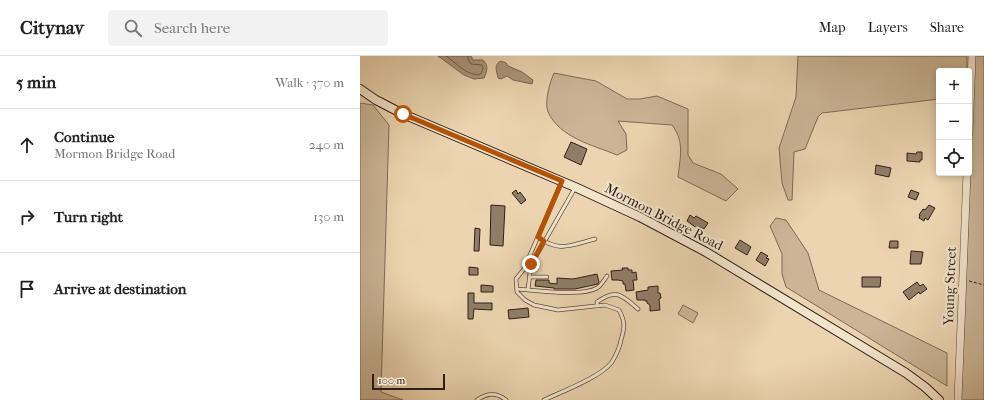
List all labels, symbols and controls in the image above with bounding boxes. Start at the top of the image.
search box [108,10,388,46]
text: Citynav [20,17,84,39]
icon: search [122,17,144,39]
text: Search here [154,19,230,37]
text: Map [819,19,846,36]
text: Layers [868,19,908,36]
text: Share [930,19,964,36]
map controls [936,68,972,176]
button: + [936,68,972,104]
text: 5 min [16,72,56,92]
text: Walk · 370 m [275,75,344,90]
button: − [936,104,972,140]
route start [394,105,412,123]
text: Continue [54,128,114,146]
icon: ahead [16,134,38,156]
text: 240 m [309,137,344,152]
button: locate [936,140,972,176]
text: Mormon Bridge Road [54,146,175,161]
street label: Mormon Bridge Road [602,180,726,254]
icon: right [16,206,38,228]
text: Turn right [54,208,123,226]
text: 130 m [313,209,344,224]
street label: Young Street [940,246,960,327]
route end [522,255,540,273]
icon: arrive [16,278,38,300]
text: Arrive at destination [54,280,186,298]
scale bar [372,372,445,391]
text: 100 m [378,374,406,387]

